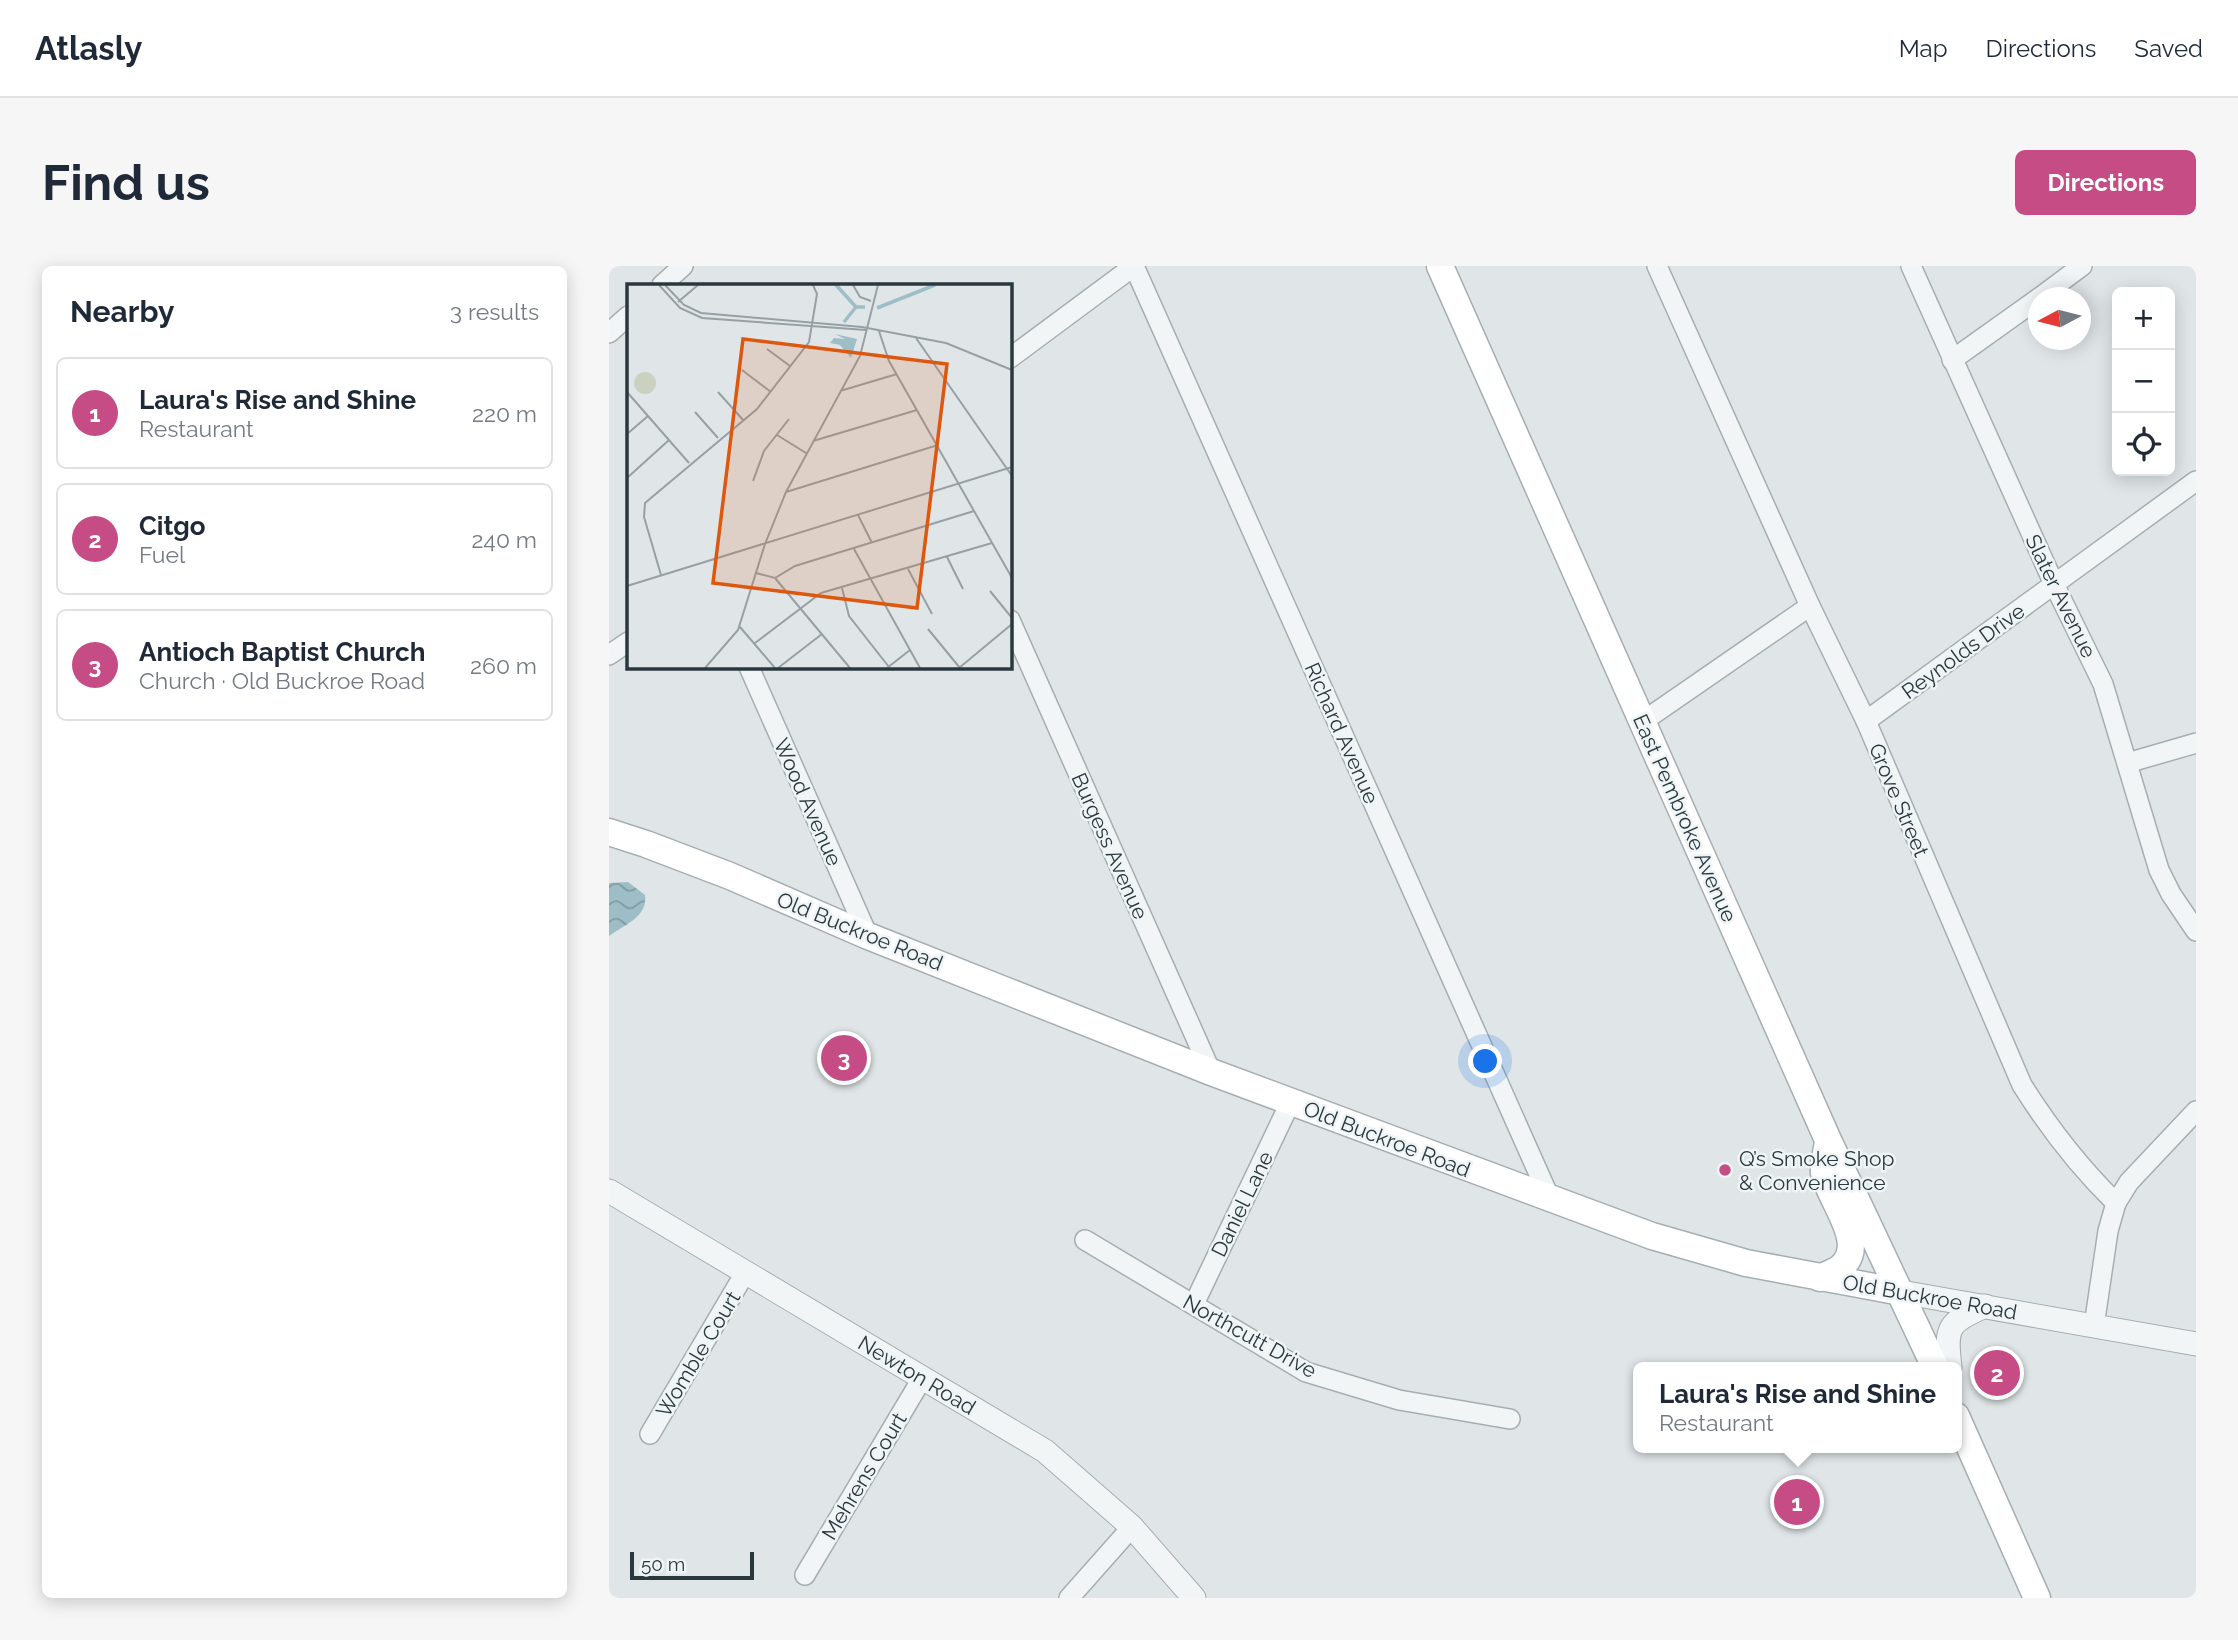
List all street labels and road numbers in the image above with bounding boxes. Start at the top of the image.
street label: Slater Avenue [2020,530,2102,662]
street label: Reynolds Drive [1897,598,2029,704]
street label: Richard Avenue [1300,659,1384,807]
street label: East Pembroke Avenue [1628,710,1742,926]
street label: Wood Avenue [769,734,847,870]
street label: Grove Street [1864,739,1934,861]
street label: Burgess Avenue [1067,769,1153,923]
street label: Old Buckroe Road [773,886,947,976]
street label: Old Buckroe Road [1300,1096,1474,1182]
street label: Daniel Lane [1206,1147,1278,1261]
street label: Old Buckroe Road [1841,1269,2019,1325]
street label: Womble Court [651,1286,745,1422]
street label: Northcutt Drive [1179,1289,1321,1383]
street label: Newton Road [854,1330,980,1420]
street label: Mehrens Court [816,1408,912,1544]

